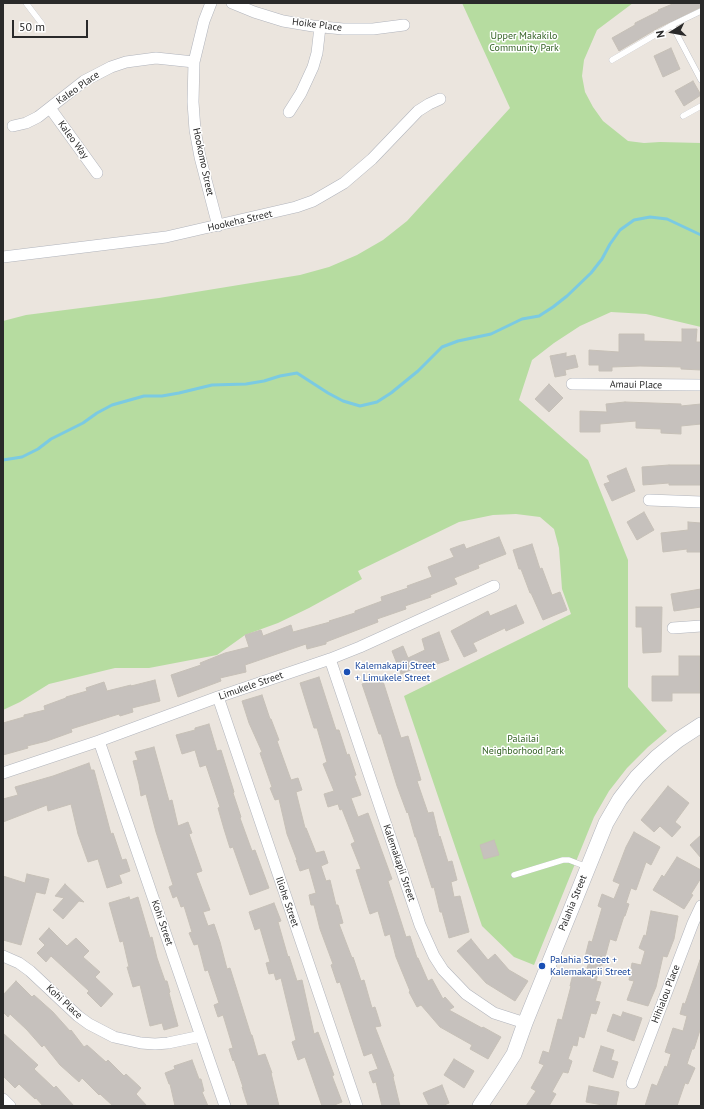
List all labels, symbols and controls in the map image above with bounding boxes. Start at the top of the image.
scale bar [14,12,90,38]
north arrow [652,12,692,52]
street label: Hoike Place [291,16,343,34]
text: 50 m [19,19,45,34]
text: N [653,29,668,39]
park label: Upper Makakilo Community Park [489,30,559,54]
street label: Kaleo Place [54,69,102,107]
street label: Kaleo Way [55,119,91,161]
street label: Hookomo Street [190,127,216,197]
street label: Hookeha Street [207,208,273,234]
street label: Amaui Place [610,379,662,391]
place label: Kalemakapii Street + Limukele Street [355,660,436,684]
marker: Kalemakapii Street + Limukele Street [342,667,352,677]
street label: Limukele Street [217,669,285,703]
park label: Palailai Neighborhood Park [482,733,564,756]
street label: Kalemakapii Street [380,823,418,903]
street label: Palahia Street [556,873,590,933]
street label: Iliohe Street [273,875,301,929]
street label: Kohi Street [149,899,175,947]
place label: Palahia Street + Kalemakapii Street [550,954,631,978]
marker: Palahia Street + Kalemakapii Street [537,961,547,971]
street label: Hihialou Place [649,963,683,1025]
street label: Kohi Place [44,982,84,1022]

